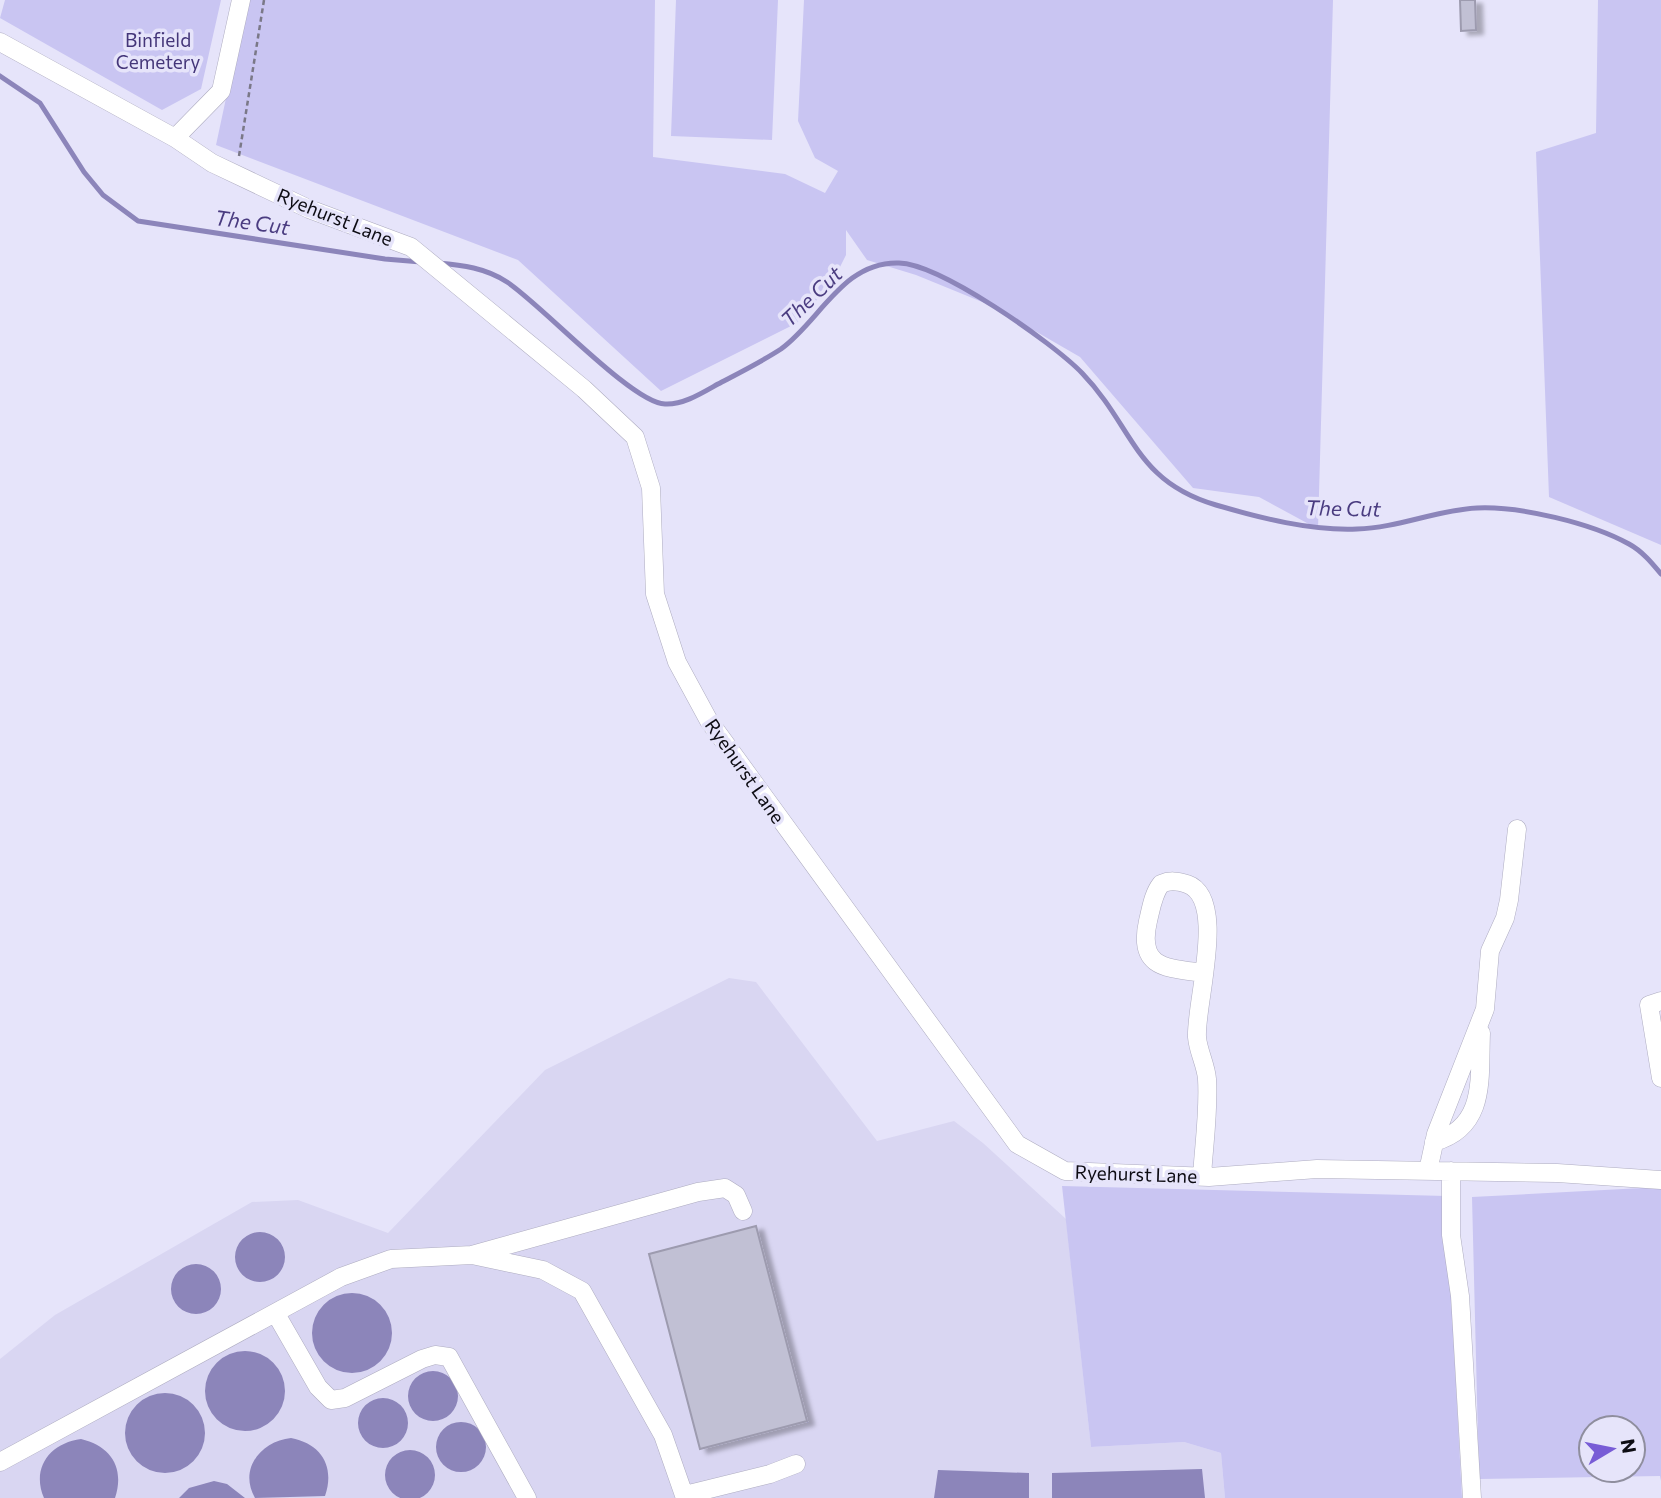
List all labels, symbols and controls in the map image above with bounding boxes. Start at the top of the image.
park label: Binfield Cemetery [116,28,200,73]
street label: Ryehurst Lane [274,183,396,250]
water label: The Cut [213,204,292,239]
water label: The Cut [775,261,847,331]
water label: The Cut [1305,494,1381,521]
street label: Ryehurst Lane [701,714,790,828]
street label: Ryehurst Lane [1074,1160,1198,1187]
north arrow [1577,1414,1647,1484]
text: N [1617,1437,1642,1455]

